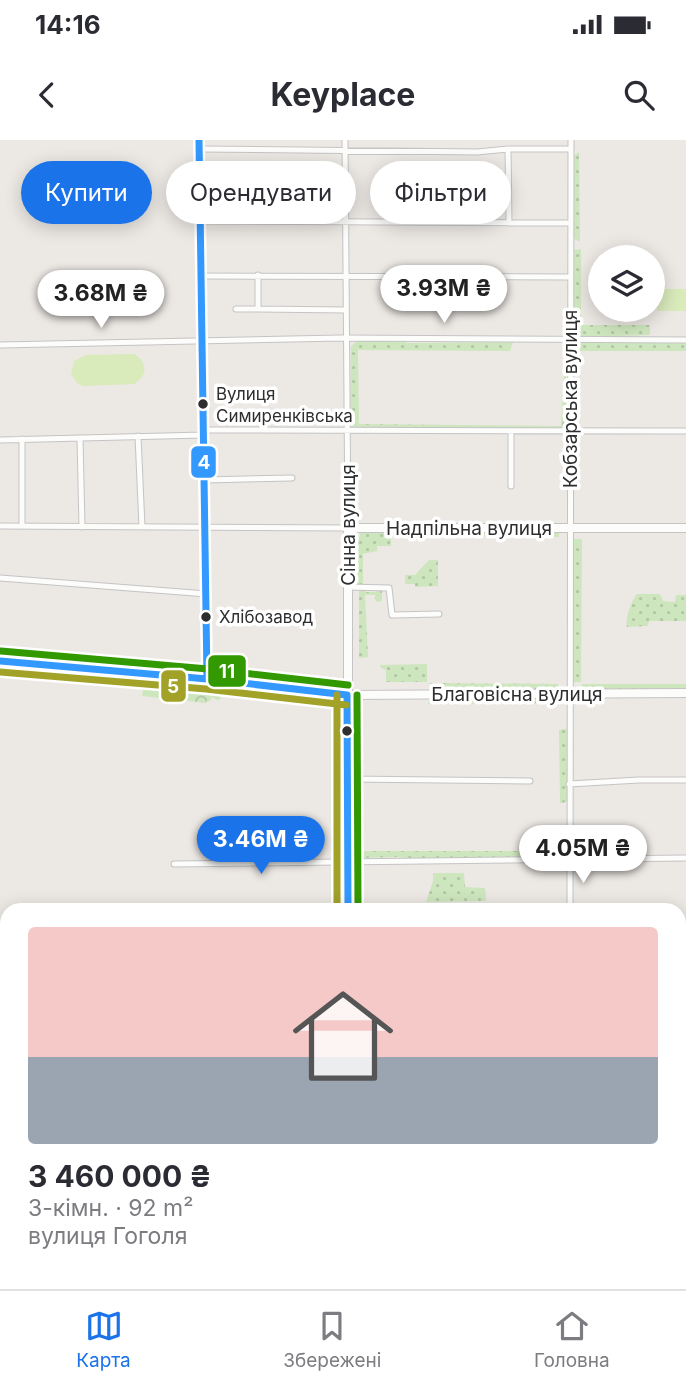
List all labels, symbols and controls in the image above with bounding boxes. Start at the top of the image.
text: 14:16 [35,9,101,40]
text: Keyplace [271,75,415,114]
icon: back [28,76,66,114]
icon: search [620,76,658,114]
chip: Купити [21,161,152,224]
chip: Орендувати [166,161,356,224]
chip: Фільтри [370,161,511,224]
map controls [588,245,665,322]
button: layers [588,245,665,322]
pin: 3.93M ₴ [379,265,509,325]
pin: 3.68M ₴ [36,270,166,330]
text: 3.93M ₴ [396,274,492,302]
text: 3.68M ₴ [53,279,149,307]
street label: Кобзарська вулиця [559,310,582,488]
place label: Вулиця Симиренківська [216,384,353,426]
marker: Вулиця Симиренківська [196,397,210,411]
line badge: 4 [190,445,217,479]
text: 4 [198,451,210,474]
street label: Сінна вулиця [337,464,360,586]
street label: Надпільна вулиця [386,517,552,540]
place label: Хлібозавод [219,607,313,627]
marker: Хлібозавод [199,610,213,624]
line badge: 11 [207,654,247,688]
text: 11 [219,660,235,683]
line badge: 5 [160,669,187,703]
text: 5 [167,675,179,698]
street label: Благовісна вулиця [431,683,603,706]
unlabelled marker [340,724,354,738]
pin: 3.46M ₴ [196,816,326,876]
text: 3.46M ₴ [213,825,309,853]
pin: 4.05M ₴ [518,826,648,885]
text: 4.05M ₴ [535,834,631,862]
icon: home [280,973,406,1099]
text: 3 460 000 ₴ [28,1158,212,1194]
text: 3-кімн. · 92 m² [28,1194,193,1222]
text: вулиця Гоголя [28,1222,187,1250]
tab: Карта [76,1307,131,1372]
tab: Збережені [283,1307,381,1372]
tab: Головна [534,1307,610,1372]

